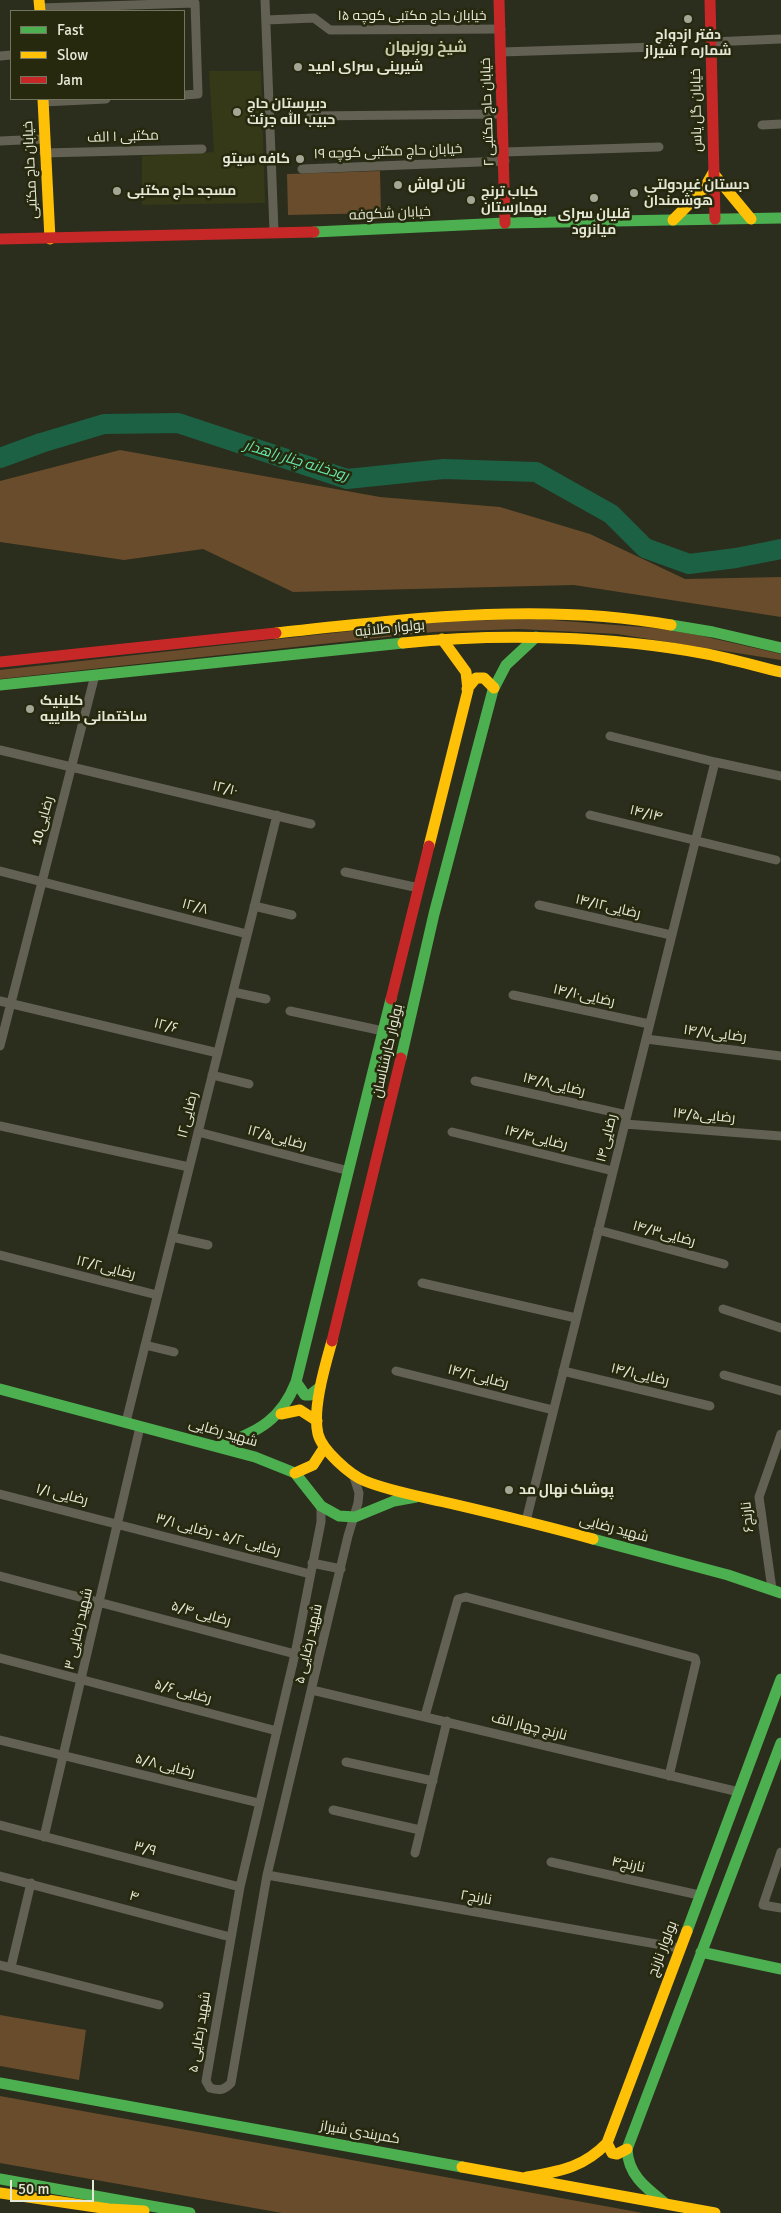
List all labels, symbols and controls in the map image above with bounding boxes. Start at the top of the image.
street label: خیابان حاج مکتبی کوچه ۱۵ [337,8,487,24]
legend [10,10,185,100]
marker: دفتر ازدواج شماره ۲ شیراز [682,13,694,25]
text: Fast [57,21,84,39]
place label: دفتر ازدواج شماره ۲ شیراز [645,27,731,59]
district label: شیخ روزبهان [385,39,467,57]
text: Slow [57,46,88,64]
street label: خیابان حاج مکتبی ۲ [478,57,498,167]
place label: شیرینی سرای امید [308,59,423,75]
marker: شیرینی سرای امید [292,61,304,73]
street label: خیابان گل یاس [688,68,706,152]
text: Jam [57,71,83,89]
place label: دبیرستان حاج حبیب الله جرئت [247,96,335,128]
marker: دبیرستان حاج حبیب الله جرئت [231,106,243,118]
street label: خیابان حاج مکتبی [20,121,42,219]
street label: مکتبی ۱ الف [87,127,159,147]
street label: خیابان حاج مکتبی کوچه ۱۹ [313,141,463,163]
place label: کافه سیتو [222,151,290,167]
marker: کافه سیتو [294,153,306,165]
place label: نان لواش [408,177,465,193]
place label: دبستان غیردولتی هوشمندان [644,177,749,210]
marker: نان لواش [392,179,404,191]
place label: مسجد حاج مکتبی [127,183,236,199]
place label: کباب ترنج بهمارستان [481,184,547,216]
marker: مسجد حاج مکتبی [111,185,123,197]
marker: دبستان غیردولتی هوشمندان [628,187,640,199]
marker: قلیان سرای میانرود [588,192,600,204]
marker: کباب ترنج بهمارستان [465,194,477,206]
street label: خیابان شکوفه [349,203,431,225]
place label: قلیان سرای میانرود [558,206,630,238]
water label: رودخانه چنار راهدار [242,437,350,485]
street label: بولوار طلائیه [354,617,426,641]
place label: کلینیک ساختمانی طلاییه [40,693,147,726]
marker: کلینیک ساختمانی طلاییه [24,703,36,715]
street label: ۱۲/۱۰ [211,778,239,800]
street label: رضایی10 [28,794,58,848]
street label: ۱۴/۱۴ [628,802,664,826]
street label: رضایی۱۴/۱۲ [574,891,642,923]
street label: ۱۲/۸ [180,895,210,919]
street label: رضایی۱۴/۱۰ [552,981,616,1011]
street label: بولوار کارشناسان [369,1002,407,1100]
street label: ۱۲/۶ [152,1015,180,1037]
street label: رضایی۱۴/۷ [682,1022,748,1046]
street label: رضایی۱۴/۸ [521,1070,587,1100]
street label: رضایی۱۲ [174,1090,202,1140]
street label: رضایی۱۴/۵ [672,1105,736,1127]
street label: رضایی۱۴ [593,1112,621,1164]
street label: رضایی۱۲/۵ [246,1122,308,1154]
street label: رضایی۱۴/۴ [503,1122,569,1154]
street label: رضایی۱۴/۳ [631,1218,697,1250]
street label: رضایی۱۲/۲ [75,1253,137,1283]
street label: ۱۴/۱رضایی [609,1360,671,1390]
street label: رضایی۱۴/۲ [446,1361,510,1393]
street label: شهید رضایی [187,1415,259,1451]
street label: رضایی ۱/۱ [34,1480,90,1510]
place label: پوشاک نهال مد [519,1482,614,1498]
marker: پوشاک نهال مد [503,1484,515,1496]
street label: نارنج۶ [738,1501,758,1533]
street label: رضایی ۵/۲ - رضایی ۳/۱ [154,1510,282,1560]
street label: شهید رضایی [578,1512,650,1546]
street label: شهید رضایی ۳ [61,1586,97,1672]
street label: رضایی ۵/۴ [169,1598,233,1630]
street label: شهید رضایی ۵ [292,1602,326,1686]
street label: رضایی ۵/۶ [152,1676,214,1708]
street label: نارنج چهار الف [489,1709,569,1745]
street label: رضایی ۵/۸ [133,1750,197,1782]
street label: ۳/۹ [132,1838,158,1860]
street label: نارنج۴ [610,1853,646,1877]
street label: نارنج۲ [459,1887,493,1909]
street label: ۴ [127,1888,141,1906]
street label: بولوار نارنج [645,1919,681,1979]
street label: شهید رضایی ۵ [185,1990,215,2074]
street label: کمربندی شیراز [319,2118,401,2148]
scale bar [12,2170,96,2202]
text: 50 m [18,2180,49,2198]

